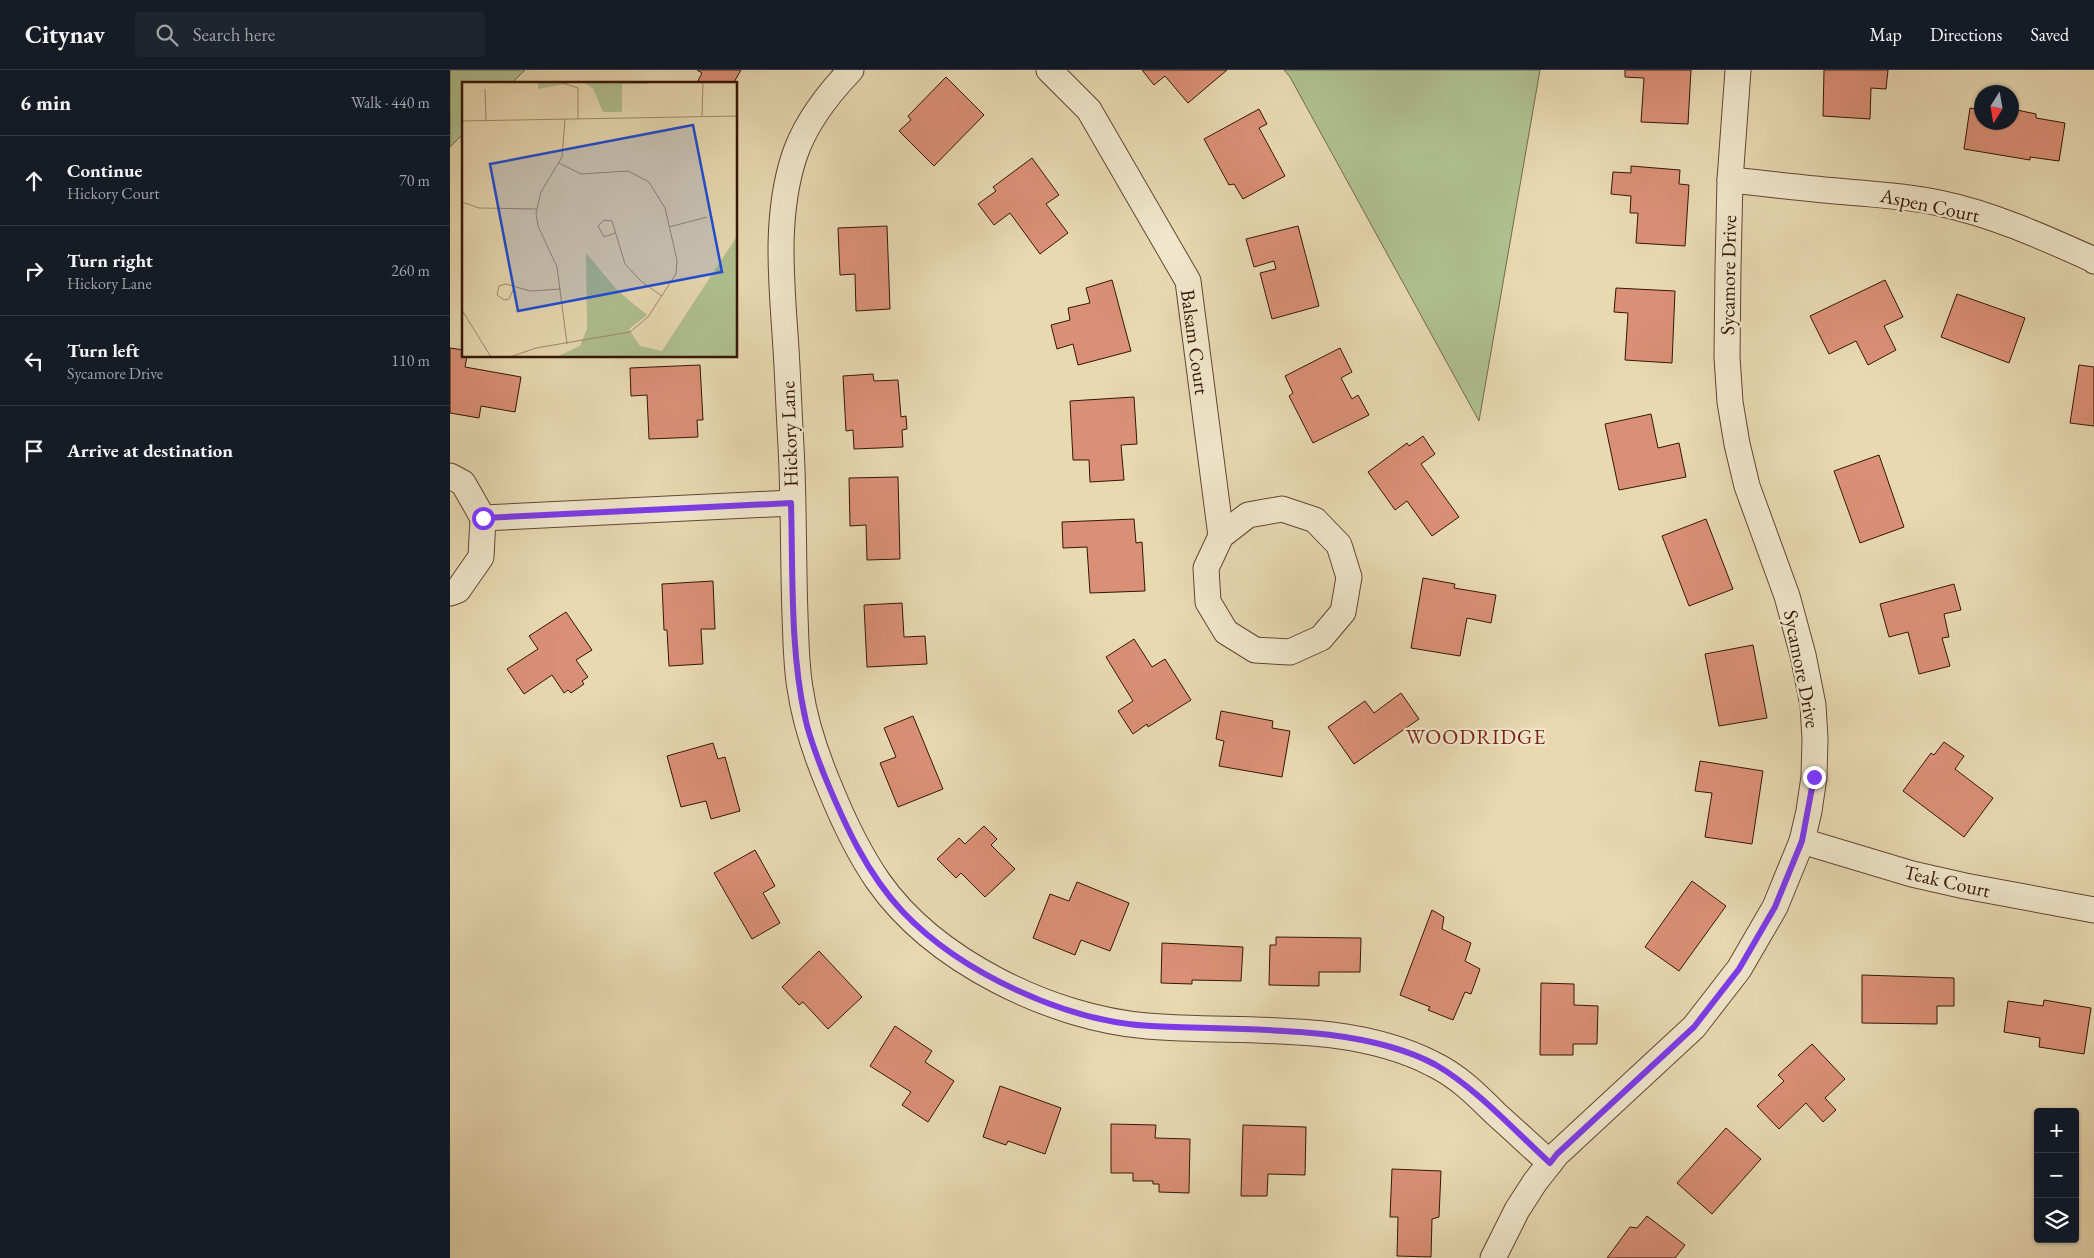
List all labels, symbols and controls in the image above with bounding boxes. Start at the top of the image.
search box [135,12,485,57]
text: Citynav [25,19,105,50]
icon: search [153,21,181,49]
text: Search here [193,22,275,47]
text: Map [1870,23,1902,46]
text: Directions [1930,23,2002,46]
text: Saved [2030,23,2069,46]
inset map [462,82,738,358]
north arrow [1974,85,2019,130]
text: 6 min [20,89,71,116]
text: Walk · 440 m [351,92,430,113]
text: Continue [67,158,142,183]
icon: ahead [20,167,48,195]
text: 70 m [399,170,430,191]
street label: Aspen Court [1877,182,1983,228]
text: Hickory Court [67,183,159,204]
street label: Sycamore Drive [1714,215,1742,335]
text: Turn right [67,248,153,273]
icon: right [20,257,48,285]
text: 260 m [391,260,430,281]
text: Hickory Lane [67,273,152,294]
street label: Balsam Court [1175,288,1215,397]
text: Turn left [67,338,139,363]
icon: left [20,347,48,375]
text: 110 m [391,350,430,371]
text: Sycamore Drive [67,363,163,384]
street label: Hickory Lane [774,380,804,487]
icon: arrive [20,437,48,465]
text: Arrive at destination [67,438,233,463]
route start [472,507,495,530]
street label: Sycamore Drive [1778,608,1826,731]
district label: WOODRIDGE [1406,723,1546,750]
route end [1803,766,1826,789]
street label: Teak Court [1901,858,1994,904]
map controls [2034,1108,2079,1243]
button: + [2034,1108,2079,1153]
button: − [2034,1153,2079,1198]
button: layers [2034,1198,2079,1243]

